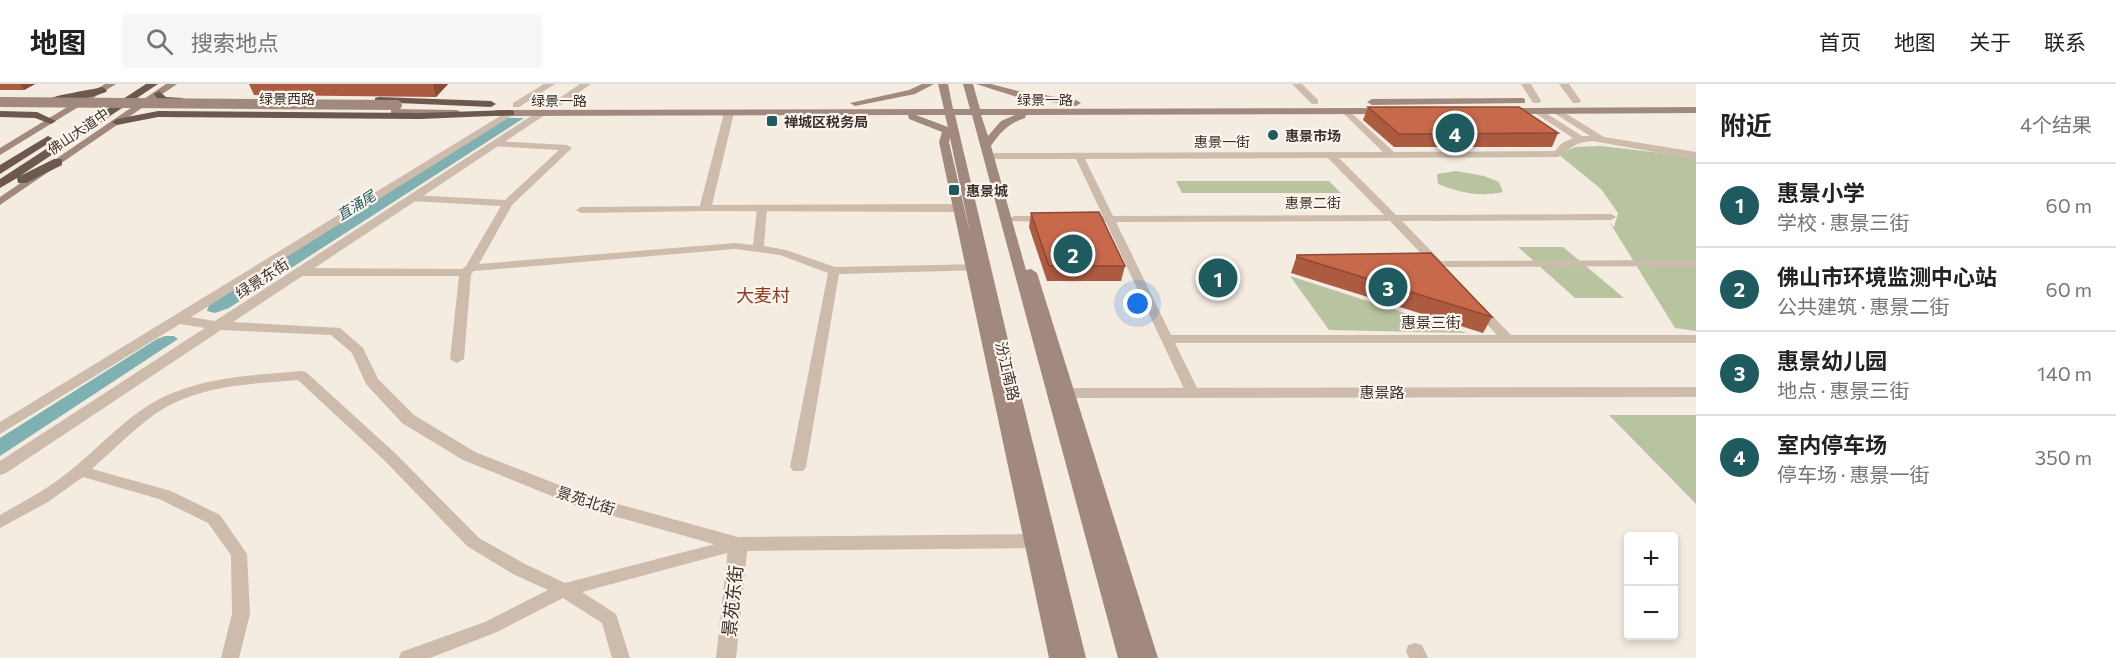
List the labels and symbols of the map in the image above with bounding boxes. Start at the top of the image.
street label: 绿景西路 [259,90,315,107]
street label: 绿景一路 [1017,91,1073,108]
street label: 绿景一路 [531,92,587,109]
street label: 佛山大道中 [44,104,112,158]
pin: 4 [1436,110,1474,156]
place label: 禅城区税务局 [784,113,868,130]
marker: 禅城区税务局 [765,114,779,128]
place label: 惠景市场 [1285,127,1341,144]
marker: 惠景市场 [1266,128,1280,142]
street label: 惠景一街 [1194,133,1250,150]
place label: 惠景城 [966,182,1008,199]
marker: 惠景城 [947,183,961,197]
water label: 直涌尾 [334,186,380,223]
street label: 惠景二街 [1285,194,1341,211]
pin: 2 [1054,232,1092,276]
street label: 绿景东街 [232,254,292,302]
pin: 1 [1198,256,1238,300]
pin: 3 [1368,264,1408,310]
district label: 大麦村 [736,284,790,306]
your location [1123,289,1152,318]
street label: 惠景三街 [1401,313,1461,331]
street label: 汾江南路 [992,340,1024,402]
street label: 惠景路 [1359,383,1405,401]
street label: 景苑北街 [555,482,617,518]
street label: 景苑东街 [717,564,747,638]

